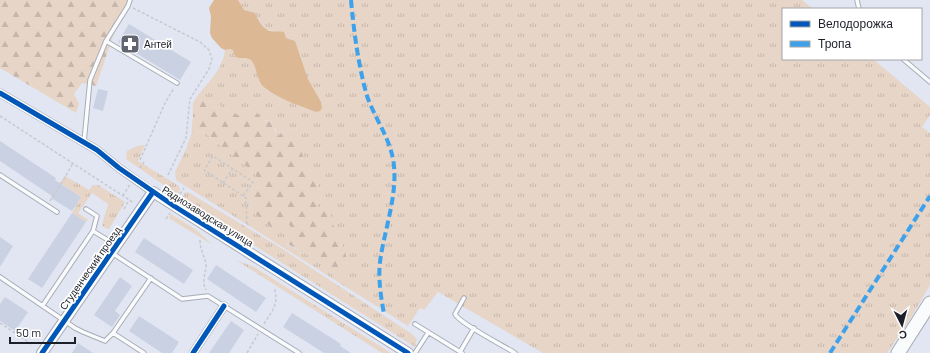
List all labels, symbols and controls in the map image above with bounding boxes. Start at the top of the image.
legend [782,8,922,60]
text: Велодорожка [818,16,893,31]
pharmacy icon: Антей [119,33,141,55]
text: Тропа [818,36,852,51]
place label: Антей [144,38,172,50]
street label: Радиозаводская улица [160,183,256,249]
street label: Студенческий проезд [57,224,123,312]
north arrow [882,305,922,345]
scale bar [10,319,75,345]
text: 50 m [16,325,41,339]
text: С [898,329,908,342]

